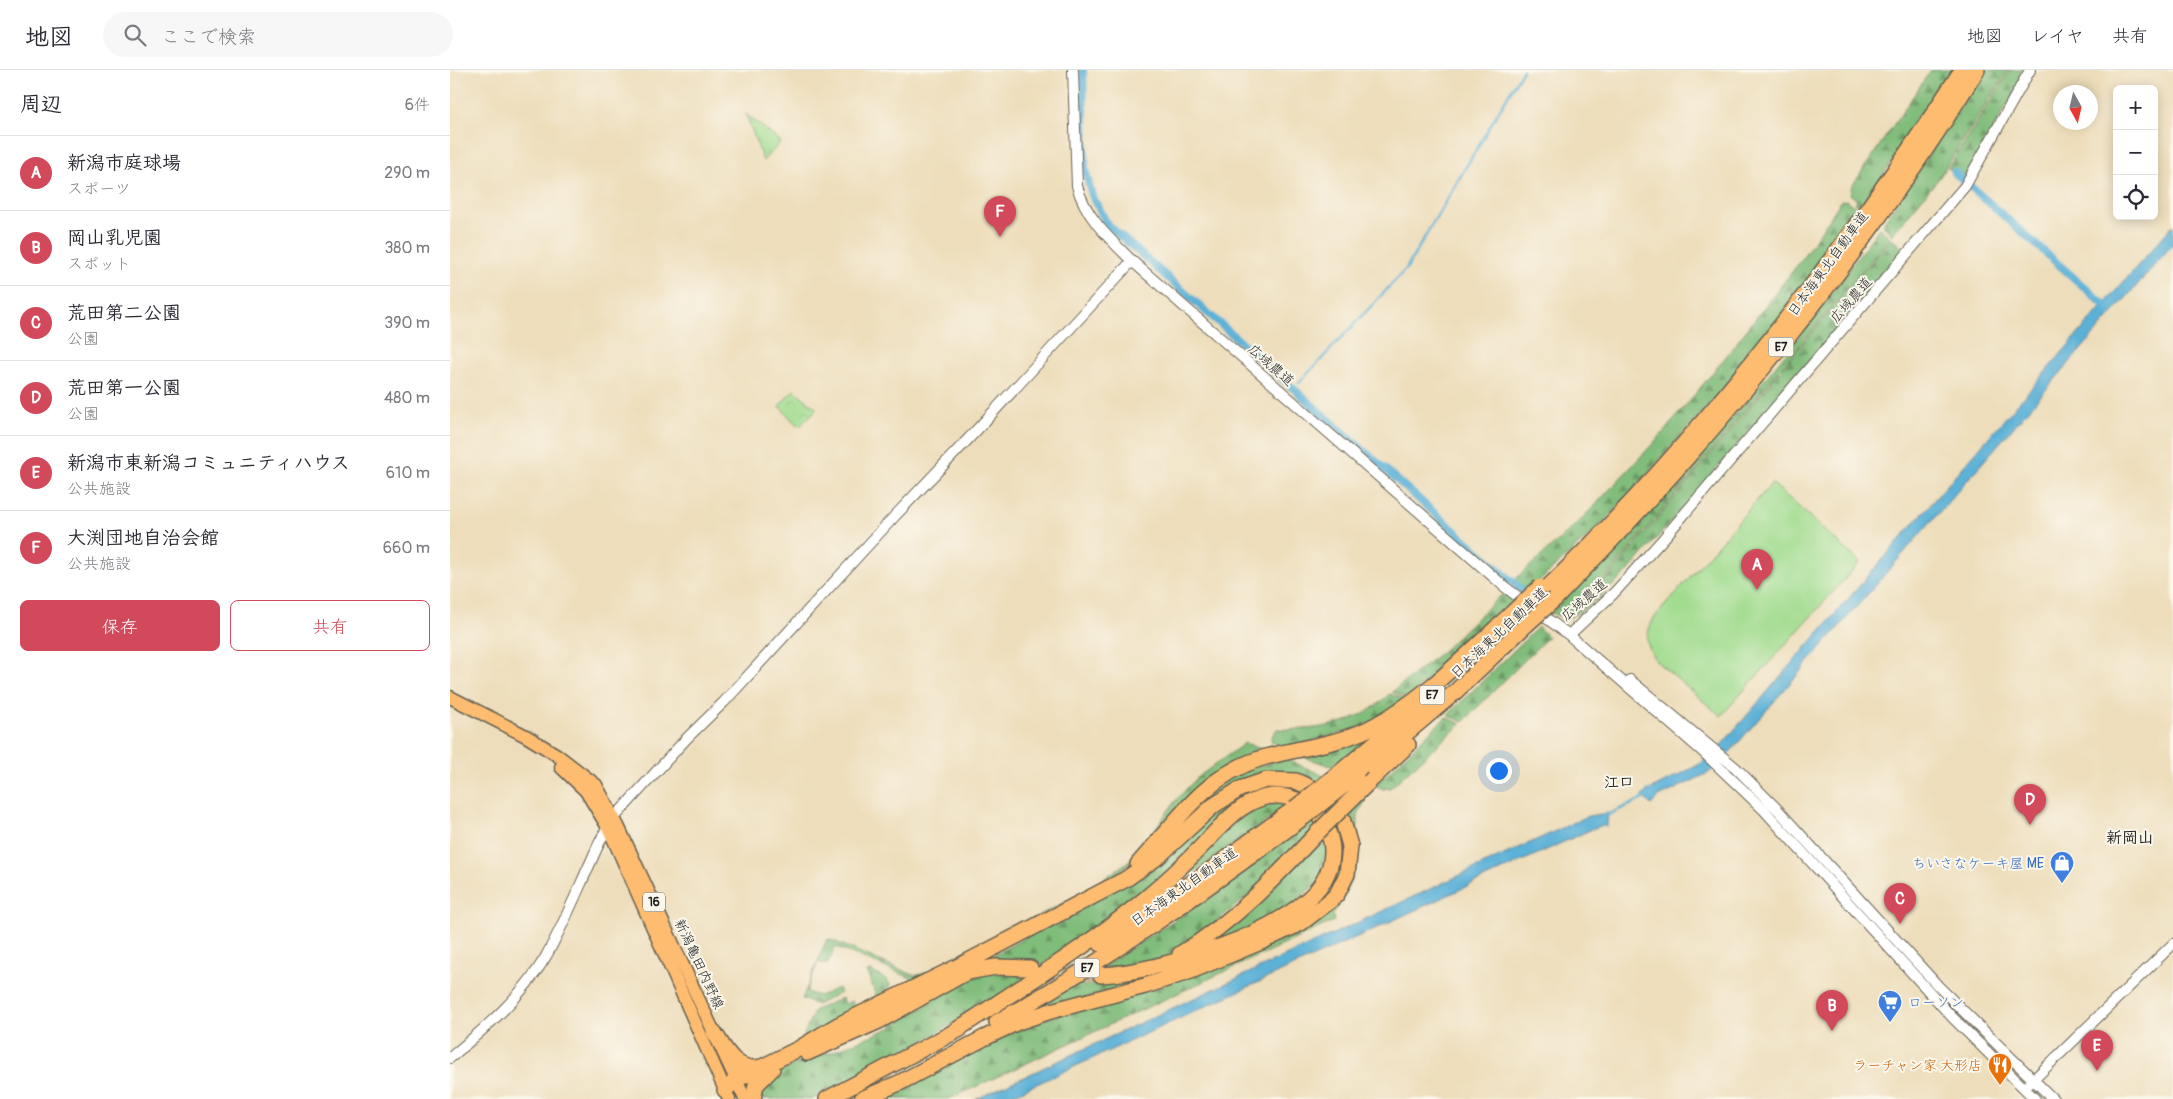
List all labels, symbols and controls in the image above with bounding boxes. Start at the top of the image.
search box [103,12,453,57]
icon: search [121,21,149,49]
text: 地図 [25,23,73,52]
text: ここで検索 [161,25,256,49]
text: 地図 [1967,25,2003,48]
text: レイヤ [2031,25,2084,48]
text: 共有 [2112,25,2148,48]
north arrow [2053,85,2098,130]
map controls [2113,85,2158,220]
button: + [2113,85,2158,130]
text: 周辺 [20,91,62,118]
text: 6件 [405,95,430,115]
button: − [2113,130,2158,175]
text: 新潟市庭球場 [67,151,181,175]
text: A [31,163,41,183]
text: 290 m [384,163,430,183]
button: locate [2113,175,2158,220]
text: スポーツ [67,179,131,199]
pin: F [984,196,1016,237]
street label: 日本海東北自動車道 [1784,208,1872,320]
text: 岡山乳児園 [67,226,162,250]
text: B [31,238,41,258]
text: 380 m [384,238,430,258]
text: スポット [67,254,131,274]
street label: 広域農道 [1826,273,1876,327]
text: 荒田第二公園 [67,301,181,325]
text: C [31,313,41,333]
text: 390 m [384,313,430,333]
text: 公園 [67,329,99,349]
road number: E7 [1768,338,1794,356]
street label: 広域農道 [1244,340,1298,390]
text: 荒田第一公園 [67,376,181,400]
text: D [31,388,41,408]
text: 480 m [384,388,430,408]
text: 公園 [67,404,99,424]
text: 新潟市東新潟コミュニティハウス [67,451,350,475]
text: E [32,463,40,483]
text: 610 m [386,463,430,483]
text: 公共施設 [67,479,131,499]
text: 大渕団地自治会館 [67,526,219,550]
text: F [31,538,41,558]
text: 660 m [383,538,430,558]
pin: A [1741,549,1773,590]
text: 公共施設 [67,554,131,574]
street label: 広域農道 [1557,575,1611,625]
street label: 日本海東北自動車道 [1447,584,1551,682]
button: 保存 [20,600,220,651]
button: 共有 [230,600,430,651]
road number: E7 [1420,686,1444,704]
your location [1486,758,1512,784]
district label: 江口 [1604,773,1634,792]
pin: D [2014,784,2046,825]
district label: 新岡山 [2106,828,2154,848]
street label: 日本海東北自動車道 [1128,844,1240,930]
shop icon: ちいさなケーキ屋 ME [2049,850,2075,884]
place label: ちいさなケーキ屋 ME [1912,855,2044,872]
pin: C [1884,883,1916,924]
road number: 16 [643,892,665,912]
street label: 新潟亀田内野線 [671,916,727,1012]
road number: E7 [1074,958,1100,978]
supermarket icon: ローソン [1877,989,1903,1023]
pin: B [1816,990,1848,1031]
place label: ローソン [1908,994,1964,1011]
pin: E [2081,1030,2113,1071]
restaurant icon: ラーチャン家 大形店 [1987,1052,2013,1086]
place label: ラーチャン家 大形店 [1853,1057,1982,1074]

